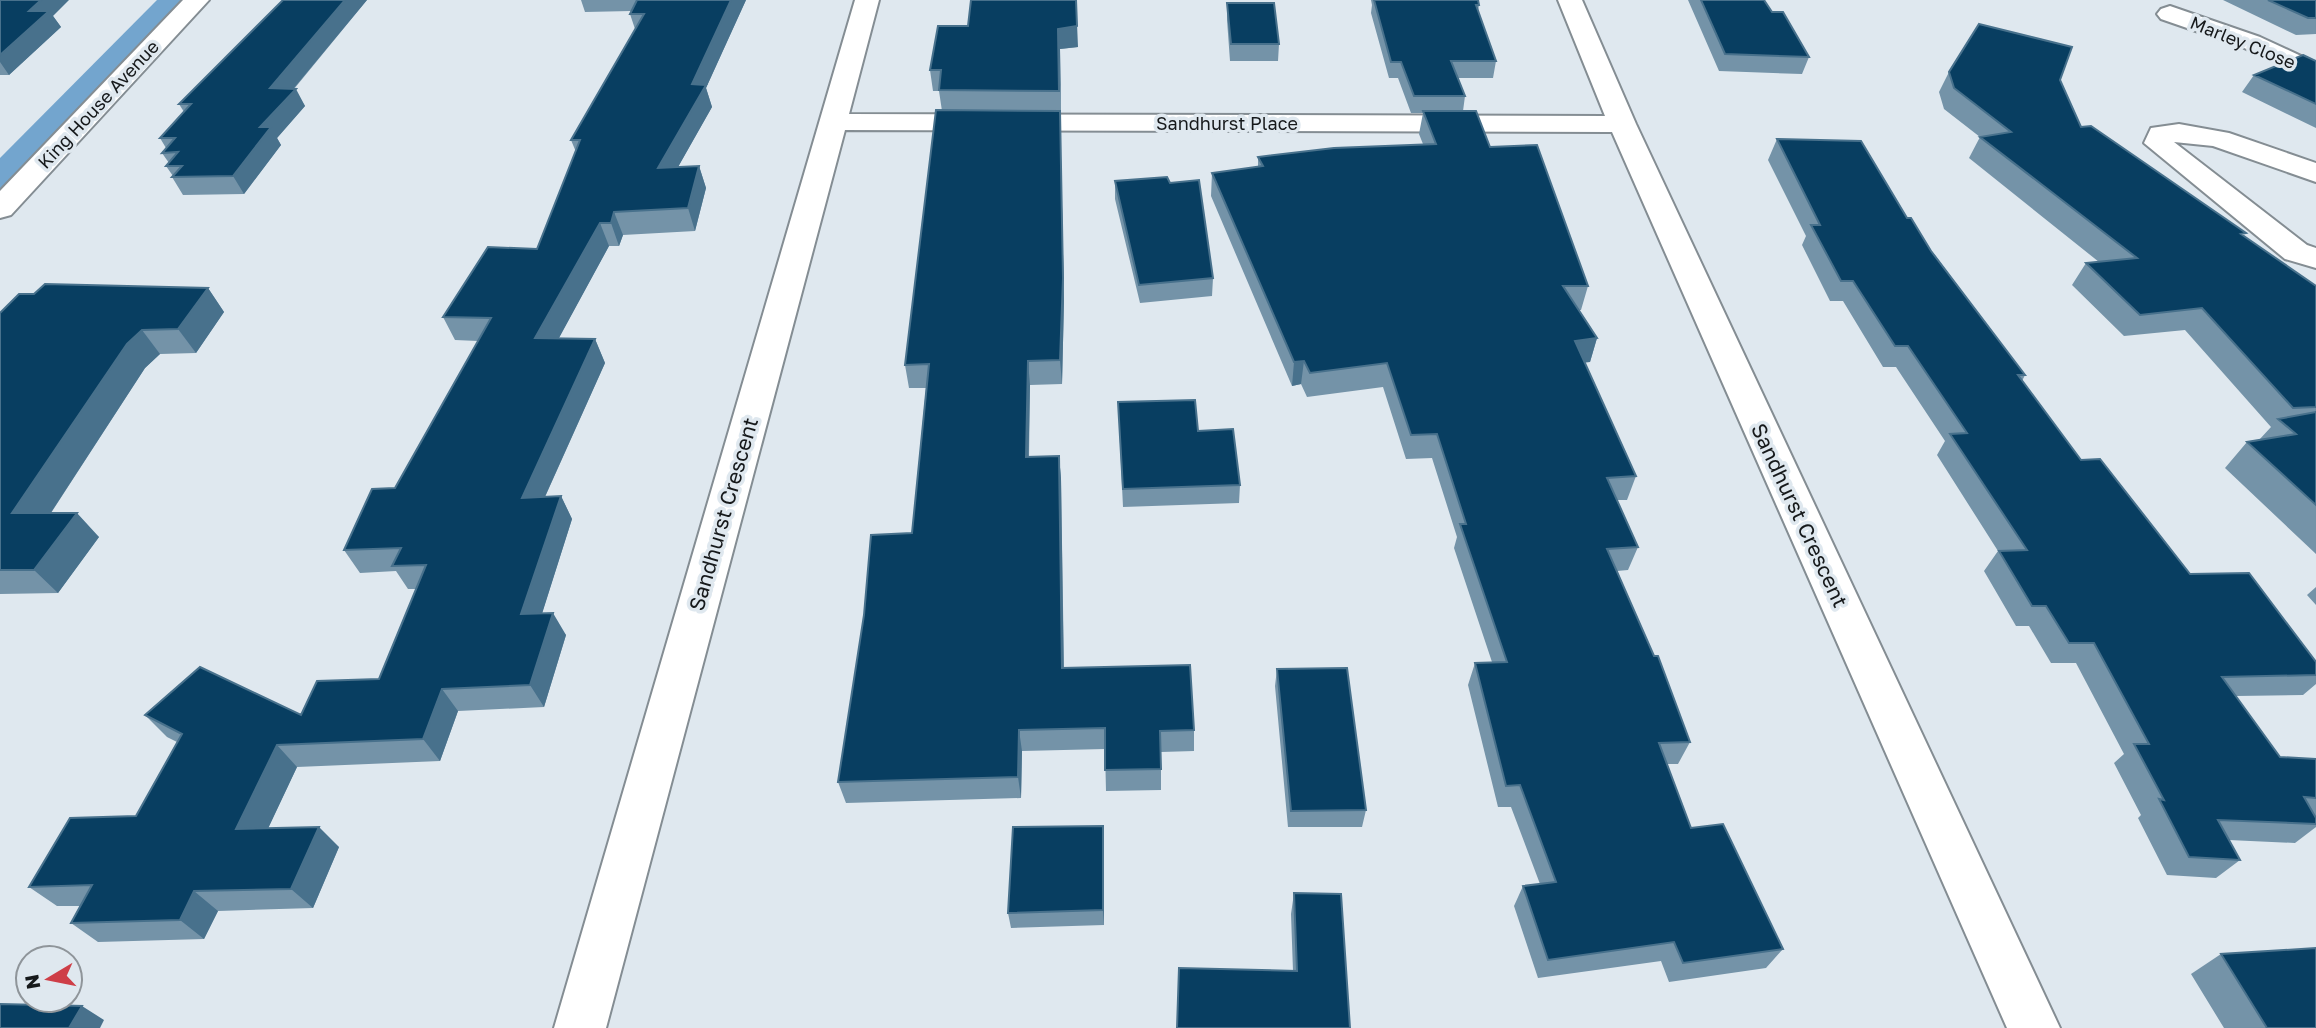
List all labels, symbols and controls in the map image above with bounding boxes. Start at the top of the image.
street label: Marley Close [2187,11,2299,73]
street label: King House Avenue [33,35,163,173]
street label: Sandhurst Place [1156,112,1298,134]
street label: Sandhurst Crescent [683,414,763,614]
street label: Sandhurst Crescent [1746,419,1854,611]
north arrow [14,944,84,1014]
text: N [19,973,44,991]

